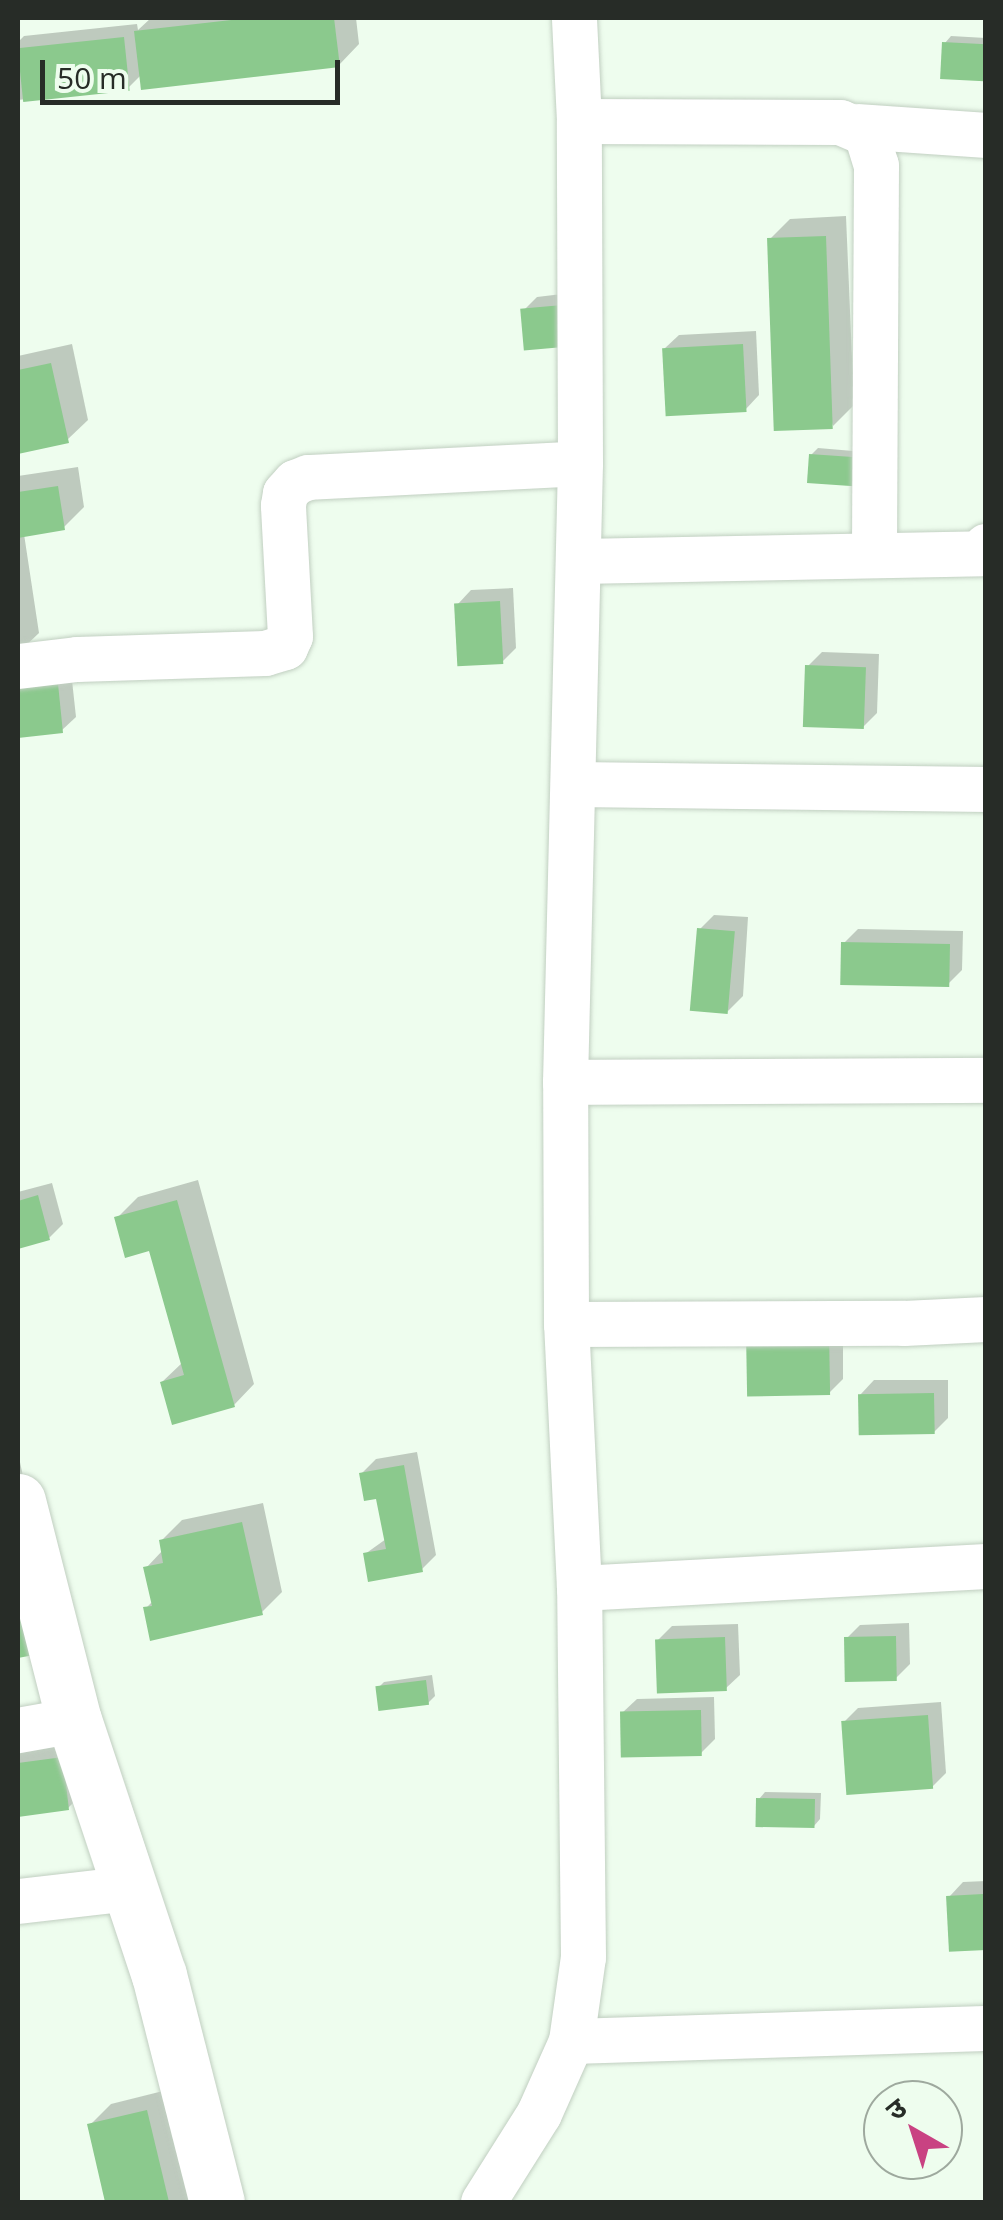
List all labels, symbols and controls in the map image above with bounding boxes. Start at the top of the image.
scale bar [45,40,345,102]
text: 50 m [57,57,127,98]
north arrow [863,2080,963,2180]
text: उ [877,2088,914,2128]

